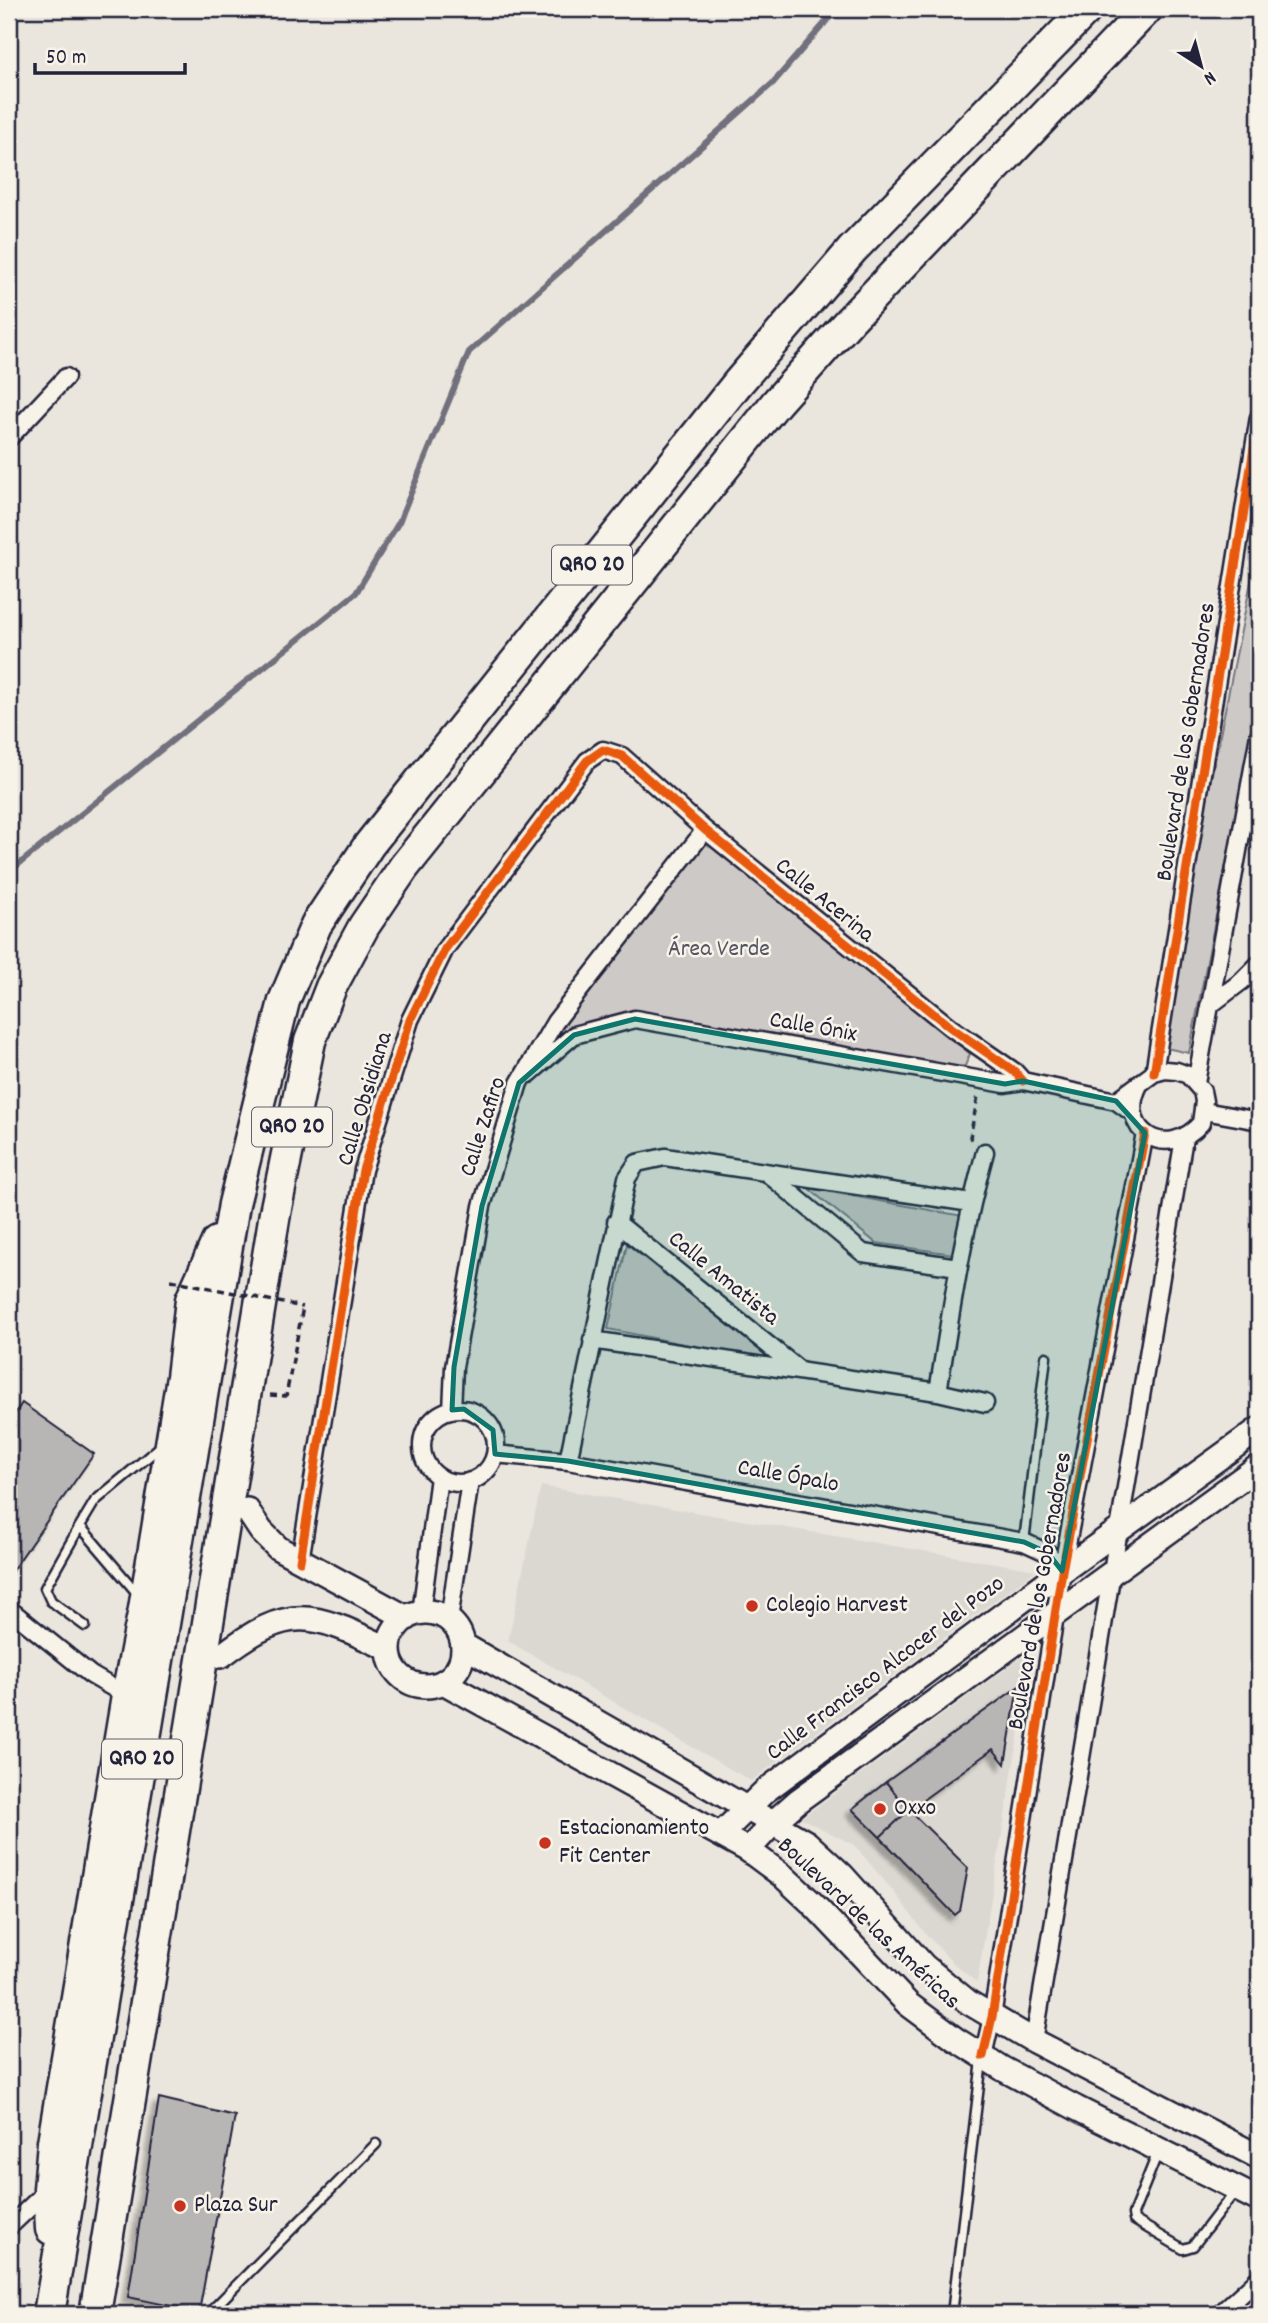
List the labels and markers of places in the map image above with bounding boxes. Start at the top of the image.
place label: Colegio Harvest [766,1589,908,1623]
marker: Colegio Harvest [744,1598,760,1614]
place label: Oxxo [894,1792,936,1826]
marker: Oxxo [872,1801,888,1817]
place label: Estacionamiento Fit Center [559,1812,709,1874]
marker: Estacionamiento Fit Center [537,1835,553,1851]
place label: Plaza Sur [194,2189,278,2223]
marker: Plaza Sur [172,2198,188,2214]

